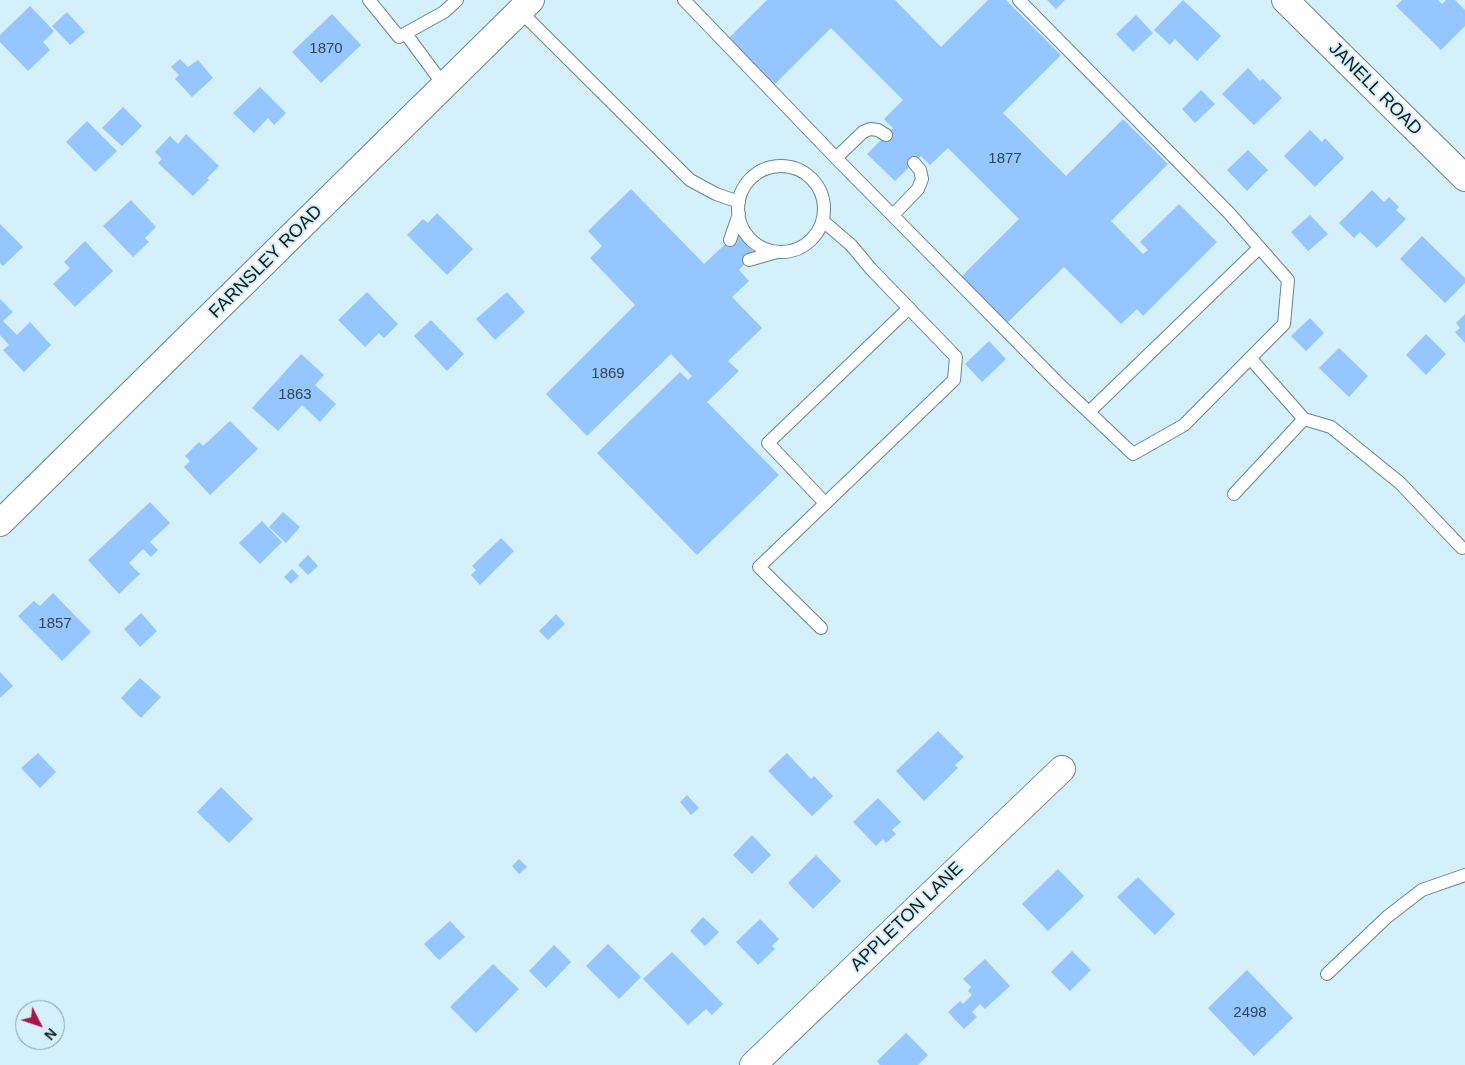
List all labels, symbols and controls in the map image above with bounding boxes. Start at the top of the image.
street label: JANELL ROAD [1324,38,1426,140]
house number: 1870 [309,40,343,58]
house number: 1877 [988,150,1022,168]
street label: FARNSLEY ROAD [205,201,327,323]
house number: 1869 [591,365,625,383]
house number: 1863 [278,386,312,404]
house number: 1857 [38,615,72,633]
street label: APPLETON LANE [846,858,968,976]
north arrow [15,1000,65,1050]
house number: 2498 [1233,1004,1267,1022]
text: N [41,1025,60,1043]

